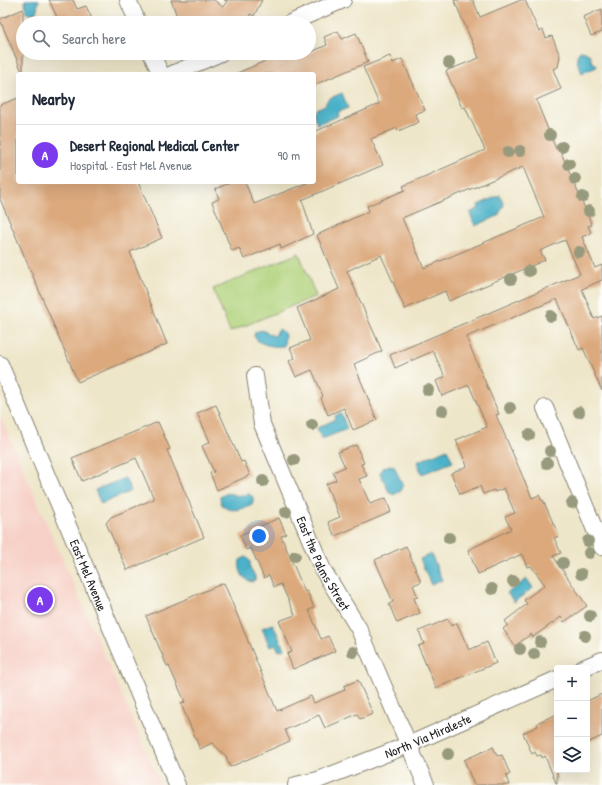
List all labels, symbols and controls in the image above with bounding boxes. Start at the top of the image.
search box [16,16,316,60]
icon: search [30,27,52,49]
text: Search here [62,28,126,49]
text: Nearby [32,87,75,110]
text: Desert Regional Medical Center [70,135,239,156]
text: A [42,146,48,164]
text: 90 m [278,146,300,164]
text: Hospital · East Mel Avenue [70,156,192,174]
street label: East the Palms Street [292,513,355,614]
your location [249,526,269,546]
street label: East Mel Avenue [66,537,112,614]
pin: A [27,585,53,615]
map controls [554,665,590,773]
button: + [554,665,590,701]
button: − [554,701,590,737]
street label: North Via Miraleste [382,709,474,762]
button: layers [554,737,590,773]

